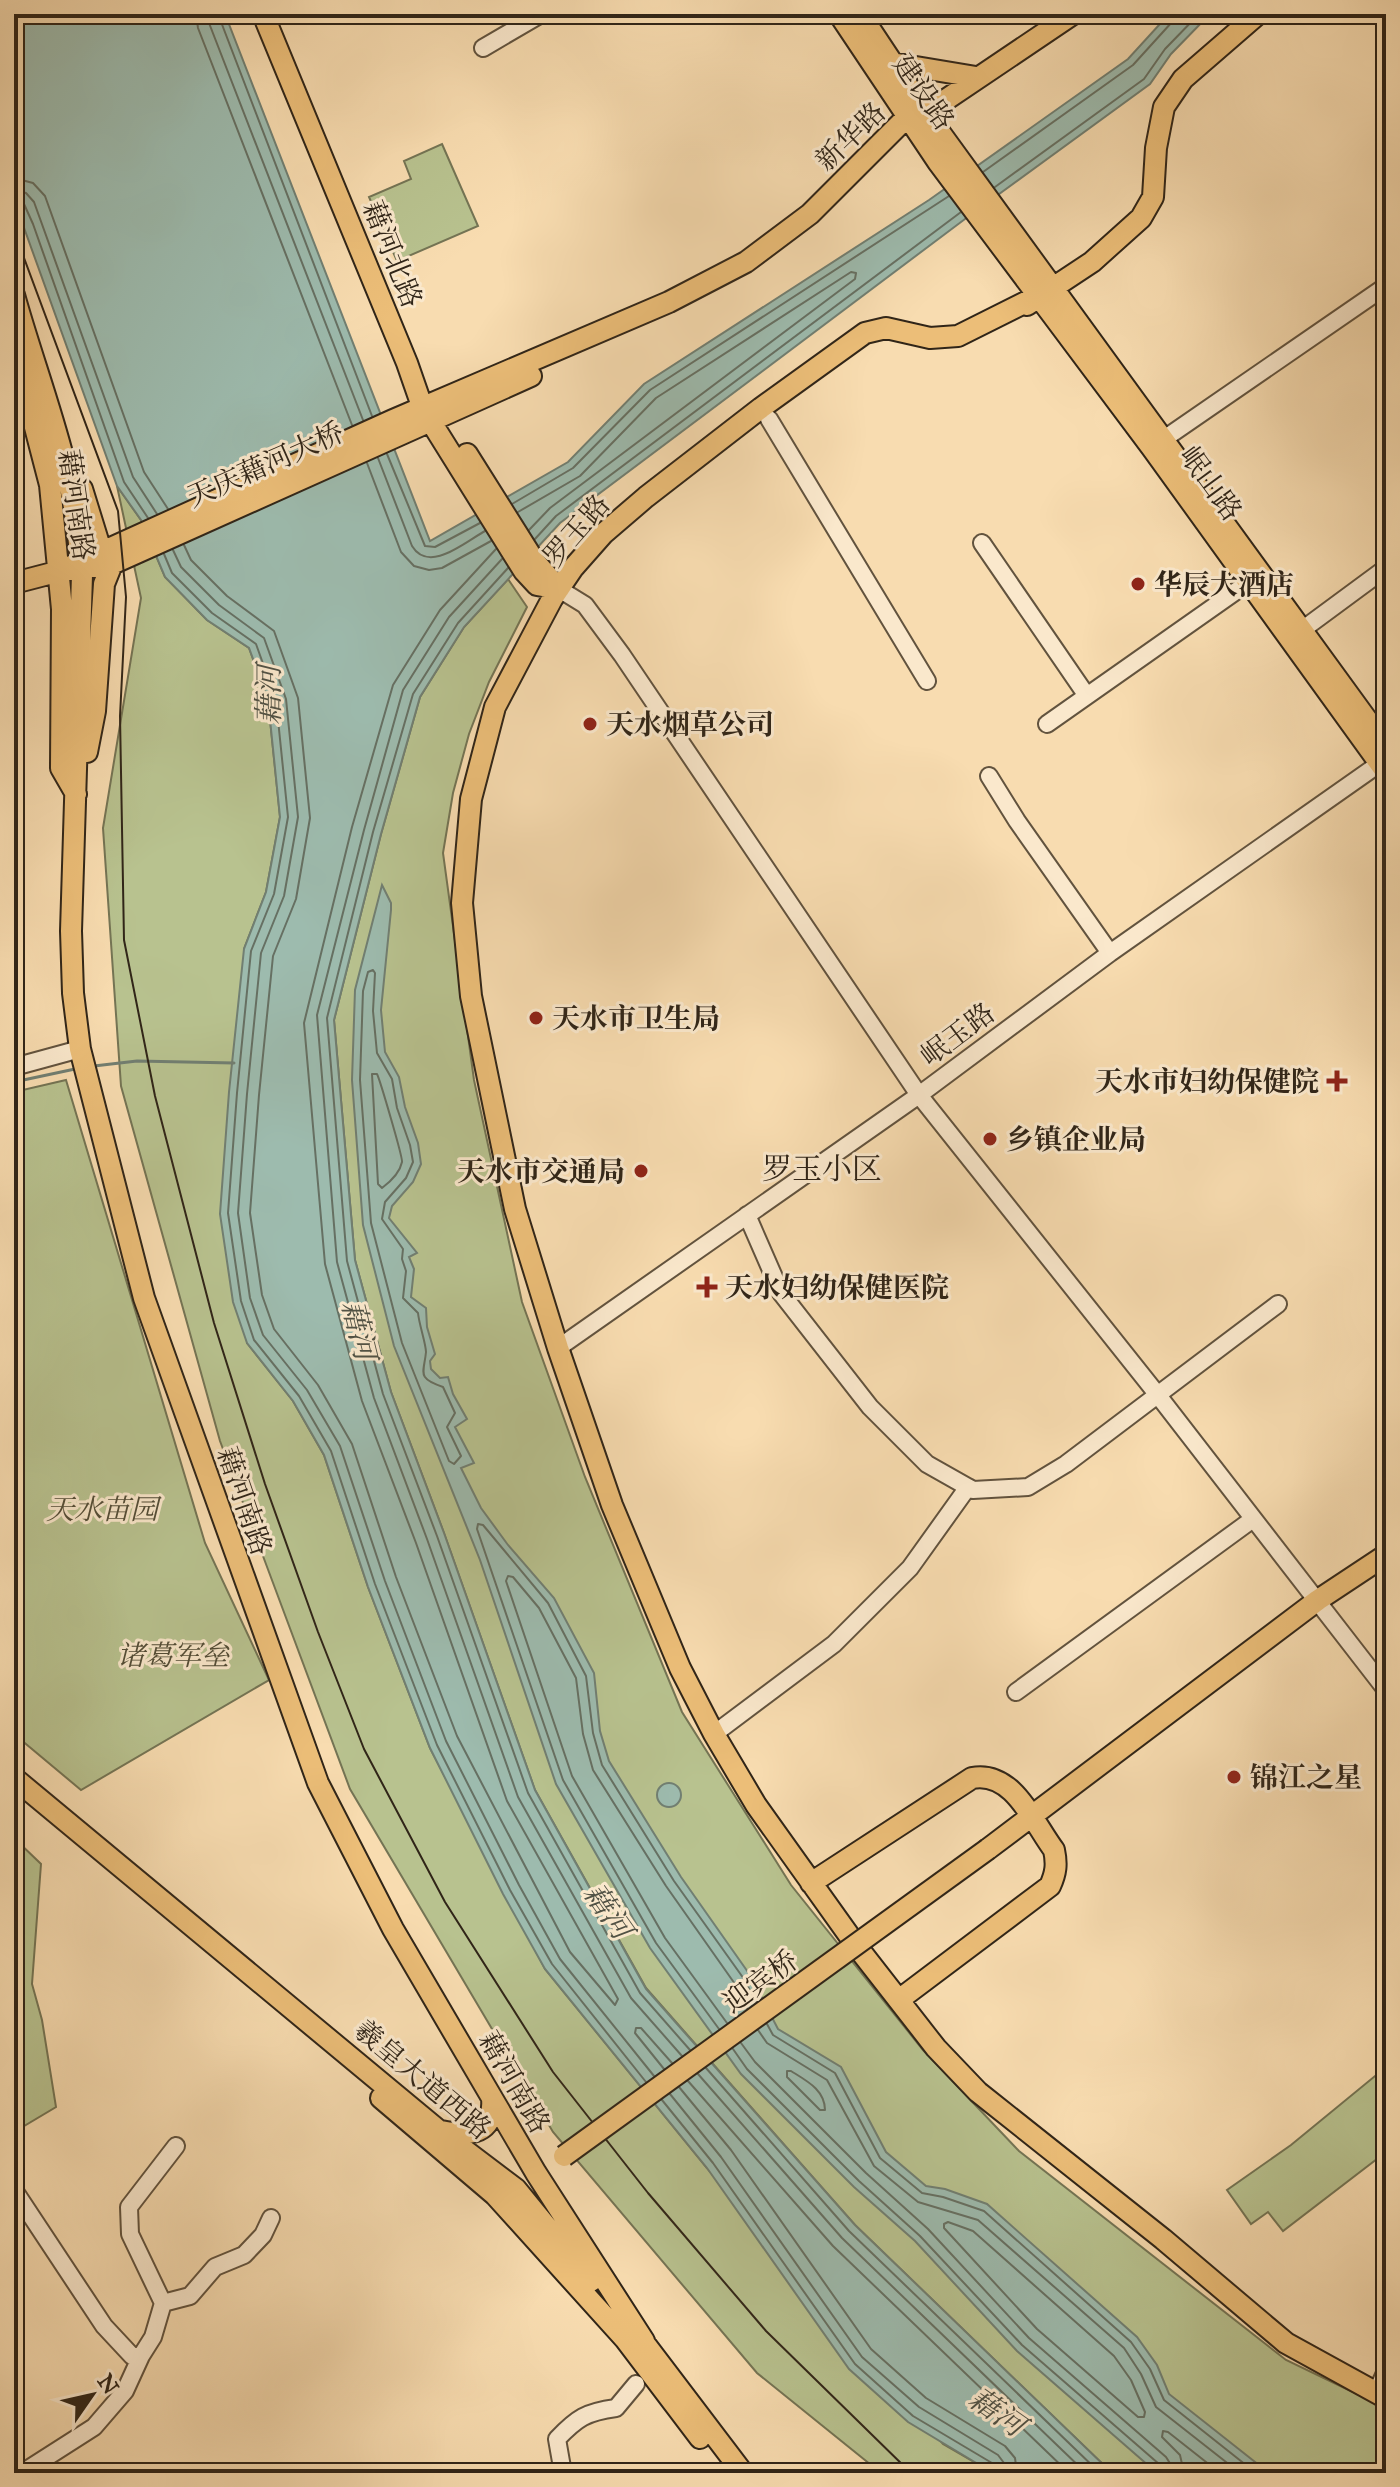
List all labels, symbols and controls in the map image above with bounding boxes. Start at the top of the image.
street label: 建设路 [885,48,962,137]
street label: 新华路 [808,95,893,178]
street label: 藉河北路 [355,196,430,313]
street label: 天庆藉河大桥 [181,414,349,515]
street label: 岷山路 [1172,439,1249,528]
street label: 藉河南路 [51,447,102,563]
street label: 罗玉路 [536,487,617,574]
place label: 华辰大酒店 [1154,567,1294,602]
marker: 华辰大酒店 [1129,575,1147,593]
water label: 藉河 [251,660,287,725]
place label: 天水烟草公司 [606,707,774,742]
marker: 天水烟草公司 [581,715,599,733]
street label: 岷玉路 [913,995,1001,1074]
place label: 天水市卫生局 [552,1001,720,1036]
marker: 天水市卫生局 [527,1009,545,1027]
place label: 天水市妇幼保健院 [1095,1064,1319,1099]
marker: 天水市妇幼保健院 [1326,1070,1348,1092]
place label: 乡镇企业局 [1006,1122,1146,1157]
marker: 乡镇企业局 [981,1130,999,1148]
district label: 罗玉小区 [762,1151,882,1187]
place label: 天水市交通局 [457,1154,625,1189]
marker: 天水市交通局 [632,1162,650,1180]
place label: 天水妇幼保健医院 [725,1270,949,1305]
marker: 天水妇幼保健医院 [696,1276,718,1298]
water label: 藉河 [334,1297,385,1368]
street label: 藉河南路 [210,1443,279,1560]
park label: 天水苗园 [46,1492,162,1527]
park label: 诸葛军垒 [117,1638,230,1673]
place label: 锦江之星 [1250,1760,1362,1795]
marker: 锦江之星 [1225,1768,1243,1786]
water label: 藉河 [576,1876,643,1950]
street label: 迎宾桥 [716,1943,805,2020]
street label: 羲皇大道西路 [347,2012,498,2147]
street label: 藉河南路 [471,2025,558,2140]
north arrow [52,2355,132,2435]
text: N [92,2369,125,2400]
water label: 藉河 [962,2380,1036,2447]

